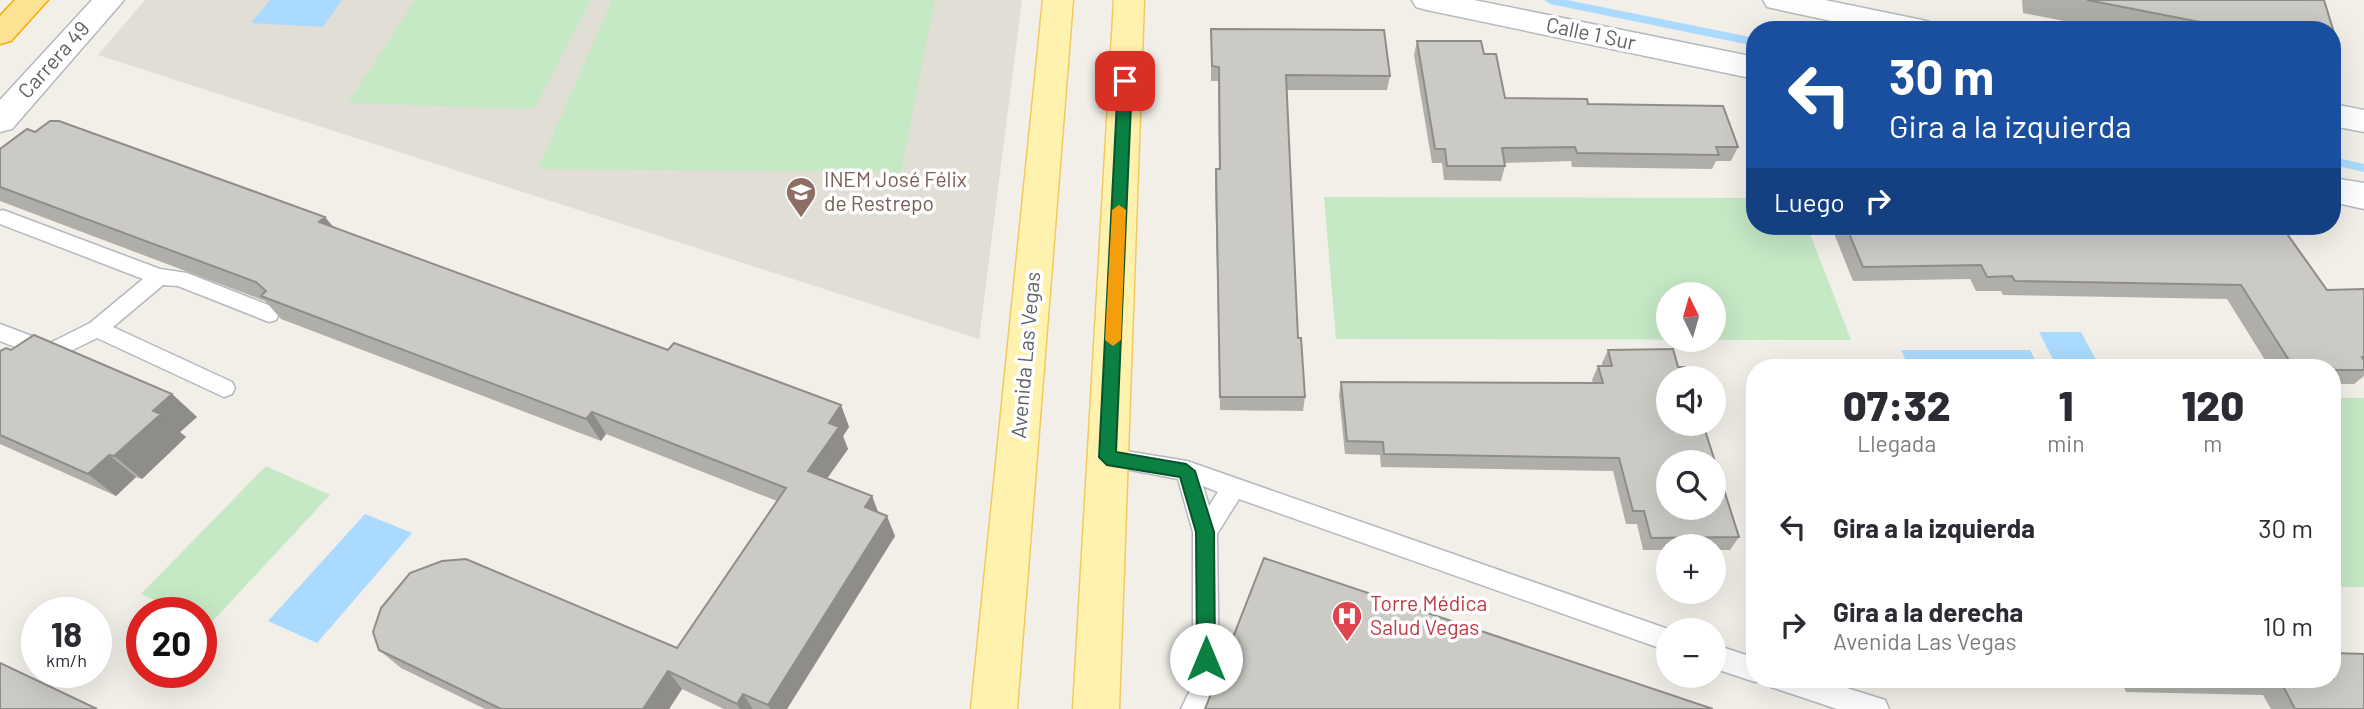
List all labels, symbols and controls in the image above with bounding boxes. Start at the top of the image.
street label: Calle 1 Sur [1544,11,1639,54]
street label: Carrera 49 [12,15,94,103]
text: 30 m [1889,46,1994,105]
icon: left [1774,49,1865,140]
pin [1095,51,1155,111]
icon: arrive [1106,62,1144,100]
text: Gira a la izquierda [1889,106,2132,144]
place label: INEM José Félix de Restrepo [824,166,967,215]
school or university icon: INEM José Félix de Restrepo [784,175,818,219]
icon: right [1859,182,1897,220]
text: Luego [1774,186,1845,217]
street label: Avenida Las Vegas [1005,270,1044,439]
north arrow [1656,282,1726,352]
map controls [1656,282,1726,688]
button: sound [1656,366,1726,436]
text: 07:32 [1843,379,1951,429]
text: 1 [2059,379,2073,429]
text: 120 [2181,379,2244,429]
text: Llegada [1857,429,1936,457]
text: min [2047,429,2085,457]
text: m [2203,429,2222,457]
button: search [1656,450,1726,520]
icon: left [1774,508,1812,546]
text: Gira a la izquierda [1833,512,2035,543]
text: 30 m [2258,512,2313,543]
button: + [1656,534,1726,604]
place label: Torre Médica Salud Vegas [1370,590,1487,639]
text: Gira a la derecha [1833,596,2023,627]
speed limit sign: 20 [126,597,217,688]
hospital icon: Torre Médica Salud Vegas [1330,599,1364,643]
icon: right [1774,606,1812,644]
text: 10 m [2263,610,2313,641]
text: 18 [51,612,82,654]
button: − [1656,618,1726,688]
position arrow [1169,622,1243,696]
text: Avenida Las Vegas [1833,627,2017,655]
text: km/h [46,649,87,671]

